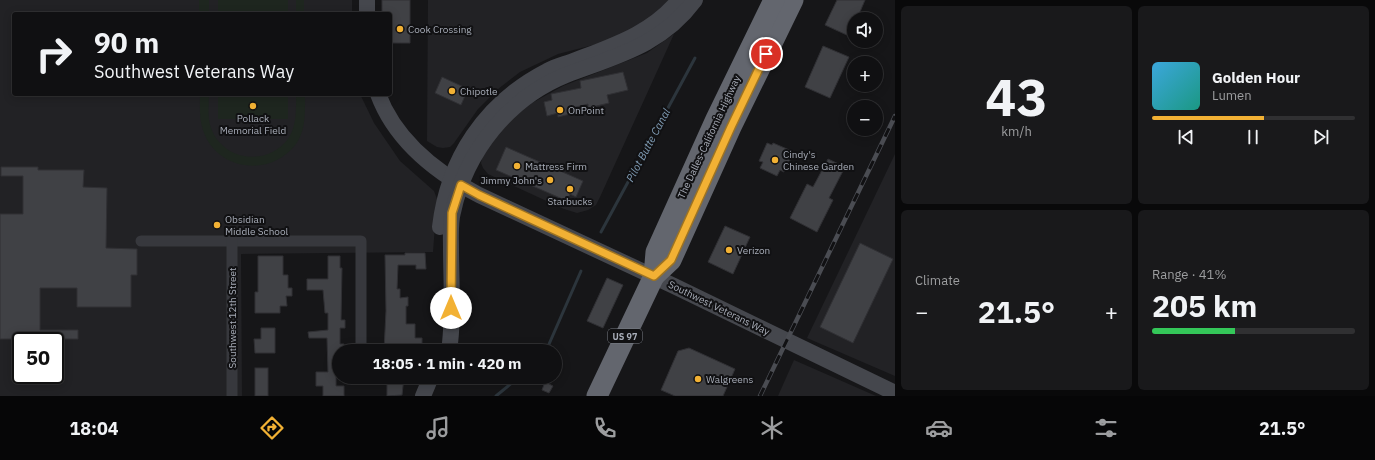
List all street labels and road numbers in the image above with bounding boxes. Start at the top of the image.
street label: The Dalles-California Highway [675,73,743,201]
street label: Southwest 12th Street [226,267,239,369]
street label: Southwest Veterans Way [666,278,772,338]
road number: US 97 [608,329,642,343]

